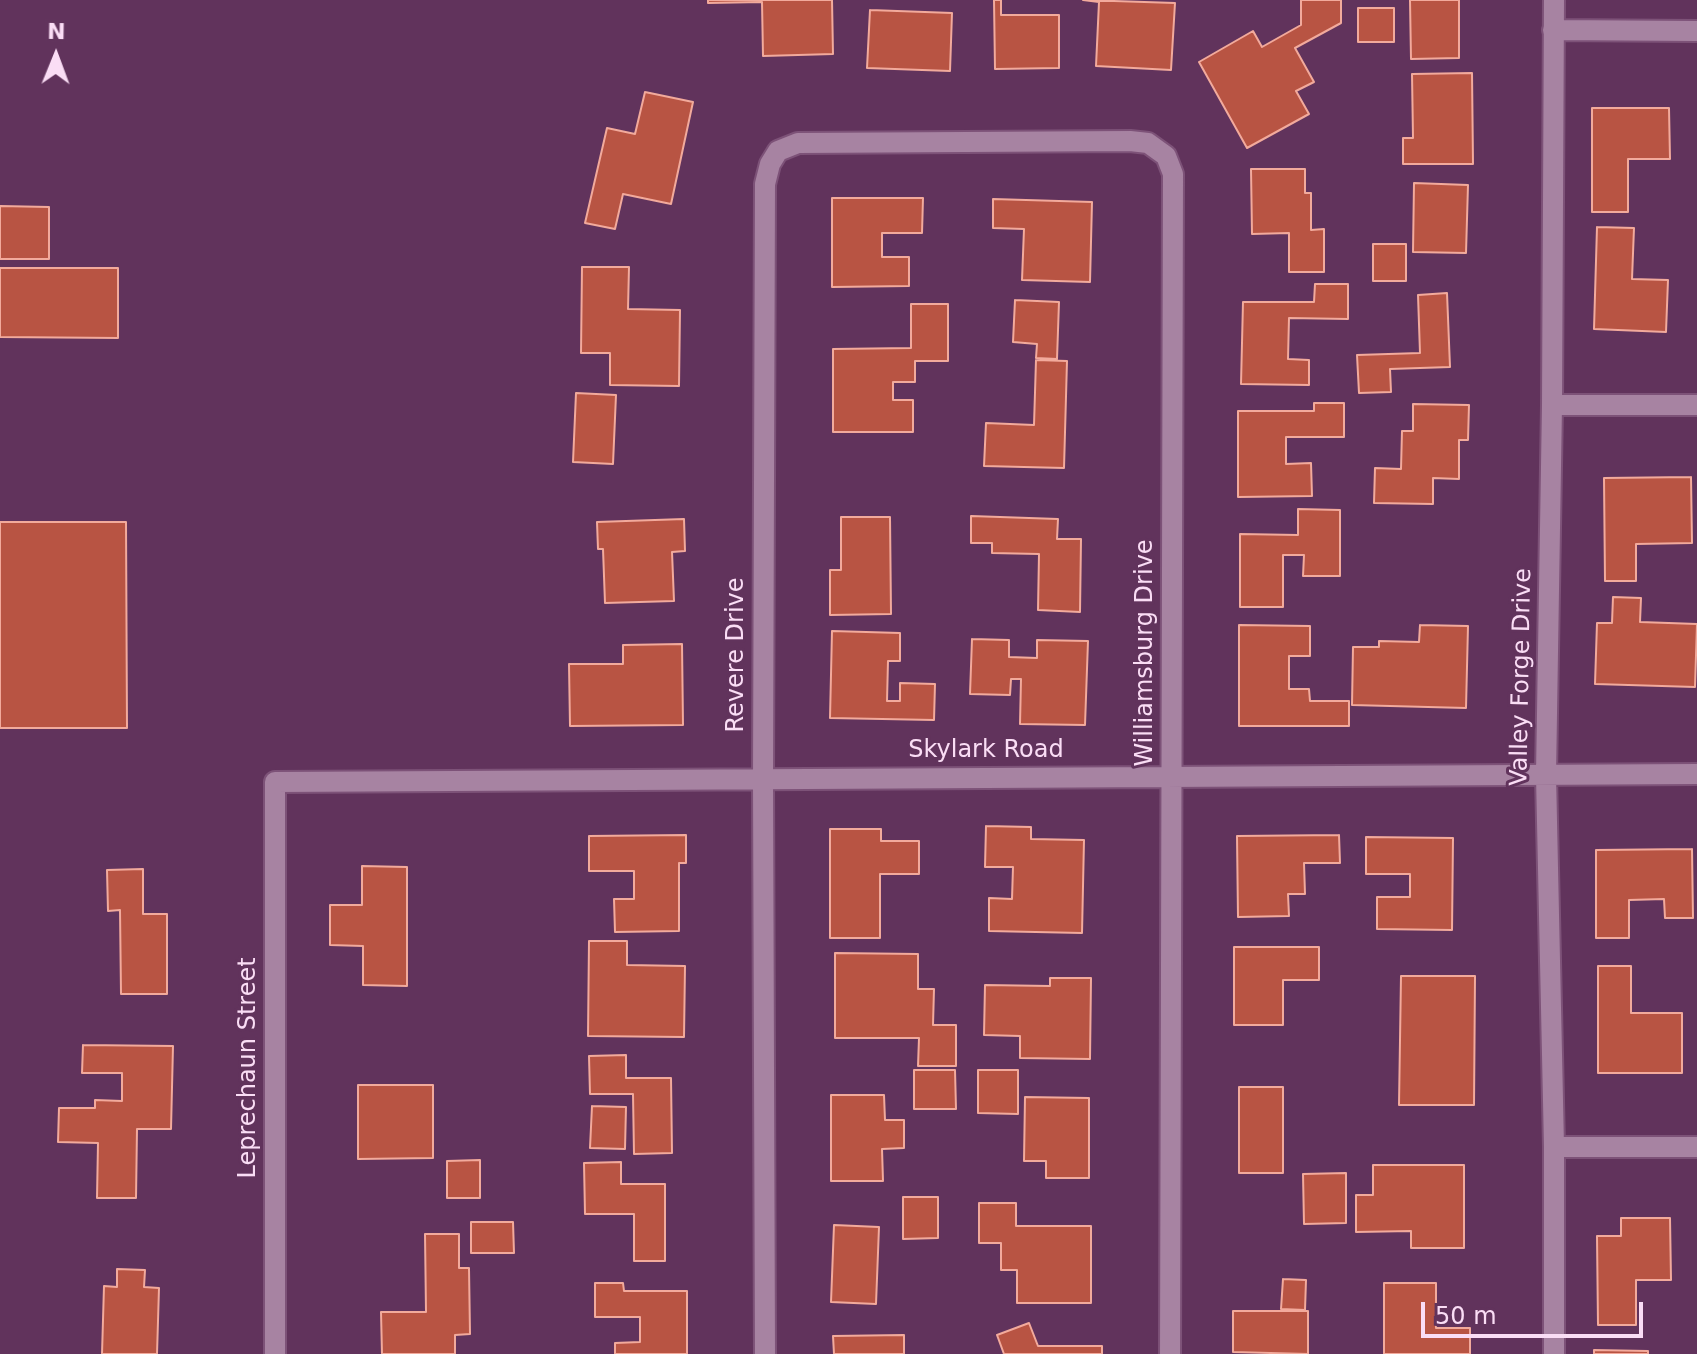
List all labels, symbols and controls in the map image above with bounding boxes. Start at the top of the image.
north arrow [16,16,96,96]
text: N [47,19,66,44]
street label: Williamsburg Drive [1132,539,1160,767]
street label: Valley Forge Drive [1506,568,1538,786]
street label: Revere Drive [723,577,751,733]
street label: Skylark Road [908,737,1064,765]
street label: Leprechaun Street [235,957,263,1179]
scale bar [1425,1286,1647,1336]
text: 50 m [1435,1302,1497,1330]

